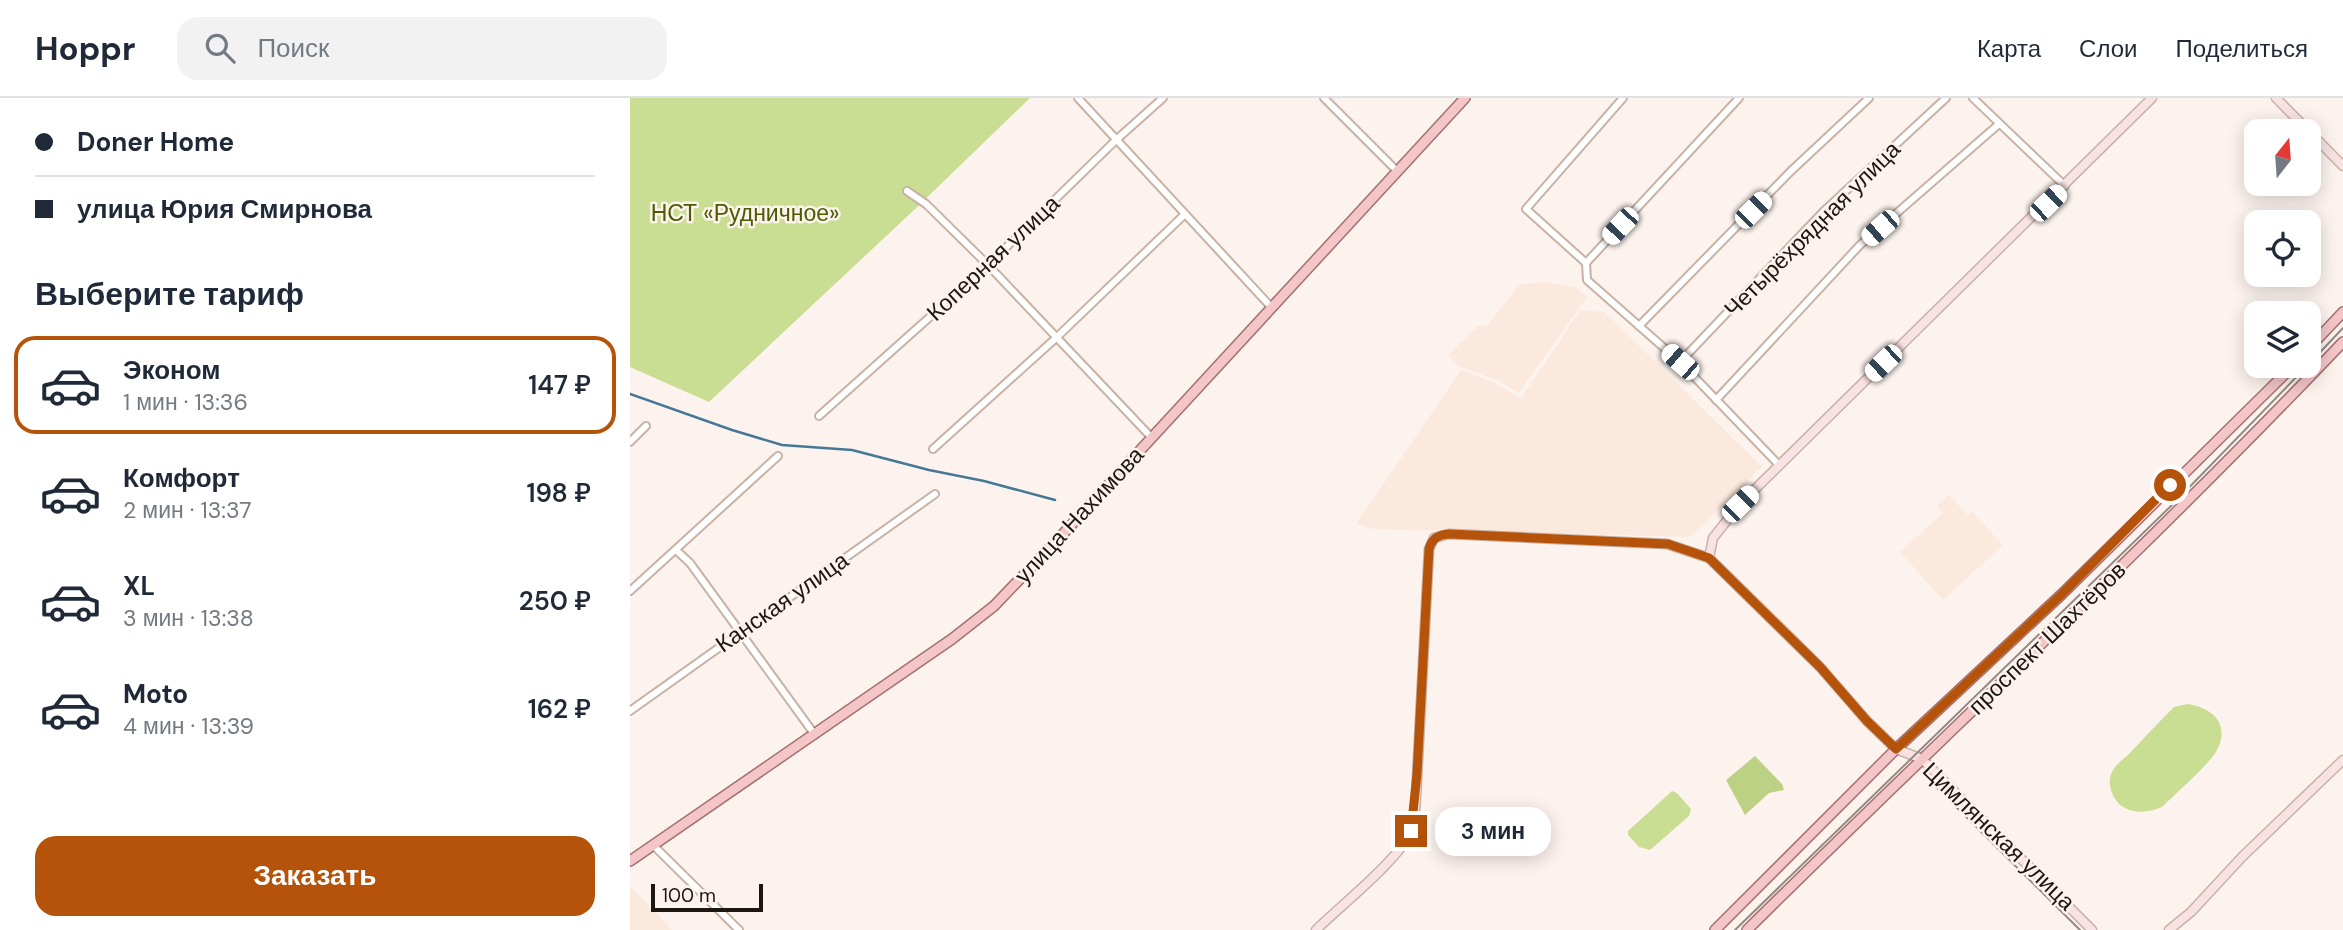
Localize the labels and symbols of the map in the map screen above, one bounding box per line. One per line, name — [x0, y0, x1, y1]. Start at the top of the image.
north arrow — [2244, 119, 2320, 196]
street label: Четырёхрядная улица — [1718, 134, 1907, 323]
car — [2026, 181, 2071, 225]
street label: Коперная улица — [920, 188, 1066, 327]
car — [1731, 188, 1776, 232]
park label: НСТ «Рудничное» — [651, 198, 839, 228]
car — [1598, 203, 1643, 249]
car — [1858, 206, 1903, 250]
car — [1658, 340, 1703, 384]
car — [1861, 341, 1906, 385]
street label: улица Нахимова — [1008, 440, 1150, 590]
route start — [2154, 469, 2186, 501]
car — [1718, 482, 1763, 526]
street label: Канская улица — [710, 545, 854, 659]
street label: проспект Шахтёров — [1962, 555, 2132, 721]
street label: Цимлянская улица — [1916, 755, 2082, 917]
callout: 3 мин — [1436, 806, 1551, 856]
route end — [1395, 815, 1427, 847]
scale bar — [651, 881, 763, 913]

